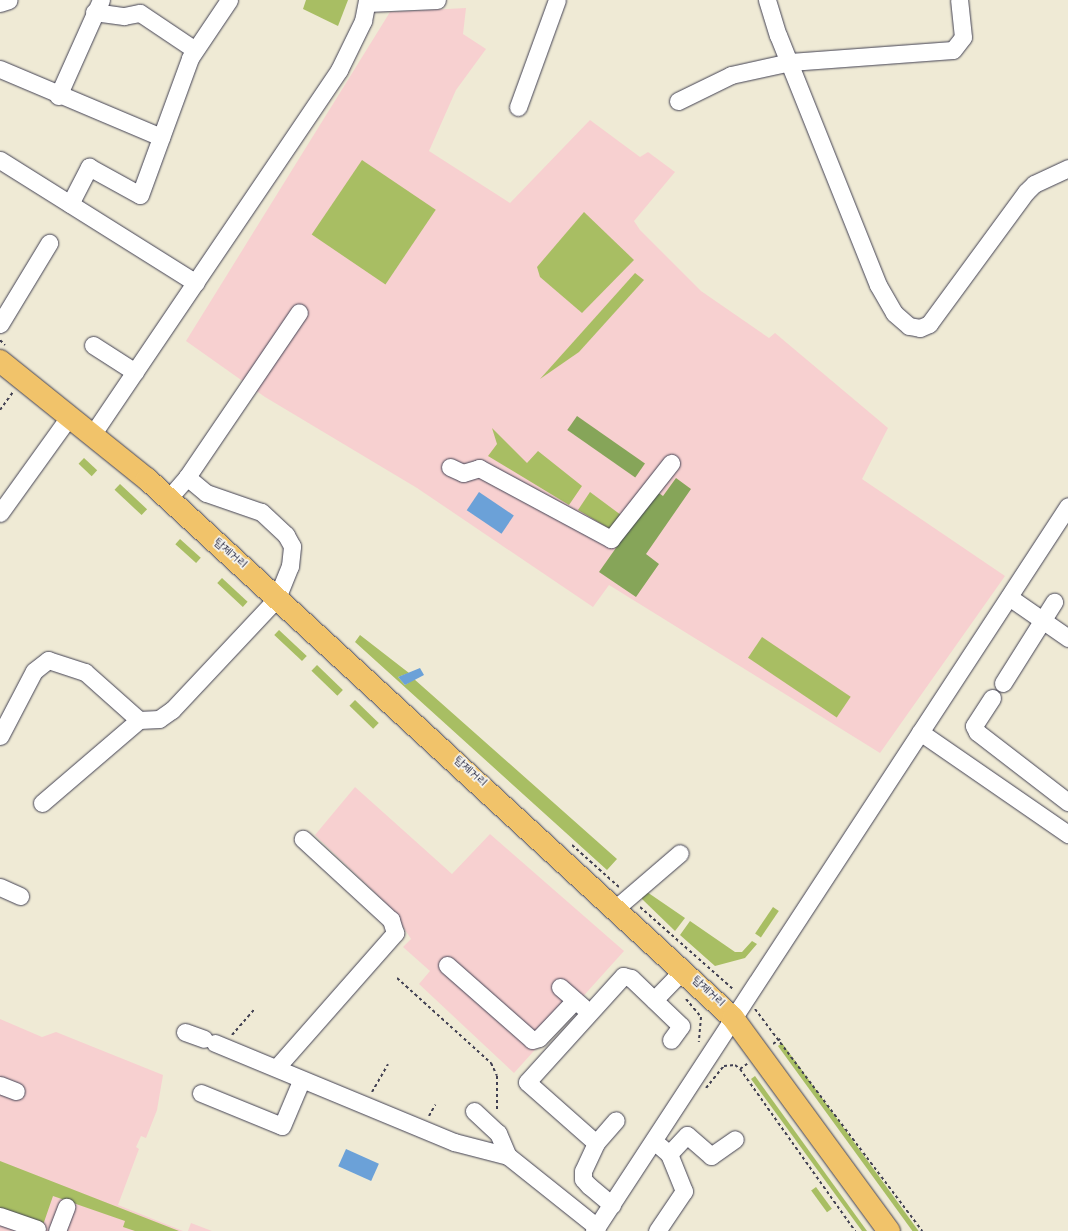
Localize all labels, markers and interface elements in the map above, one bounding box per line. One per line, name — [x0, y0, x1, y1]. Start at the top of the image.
street label: 탑제거리 — [210, 537, 248, 573]
street label: 탑제거리 — [450, 755, 488, 791]
street label: 탑제거리 — [688, 974, 726, 1012]

